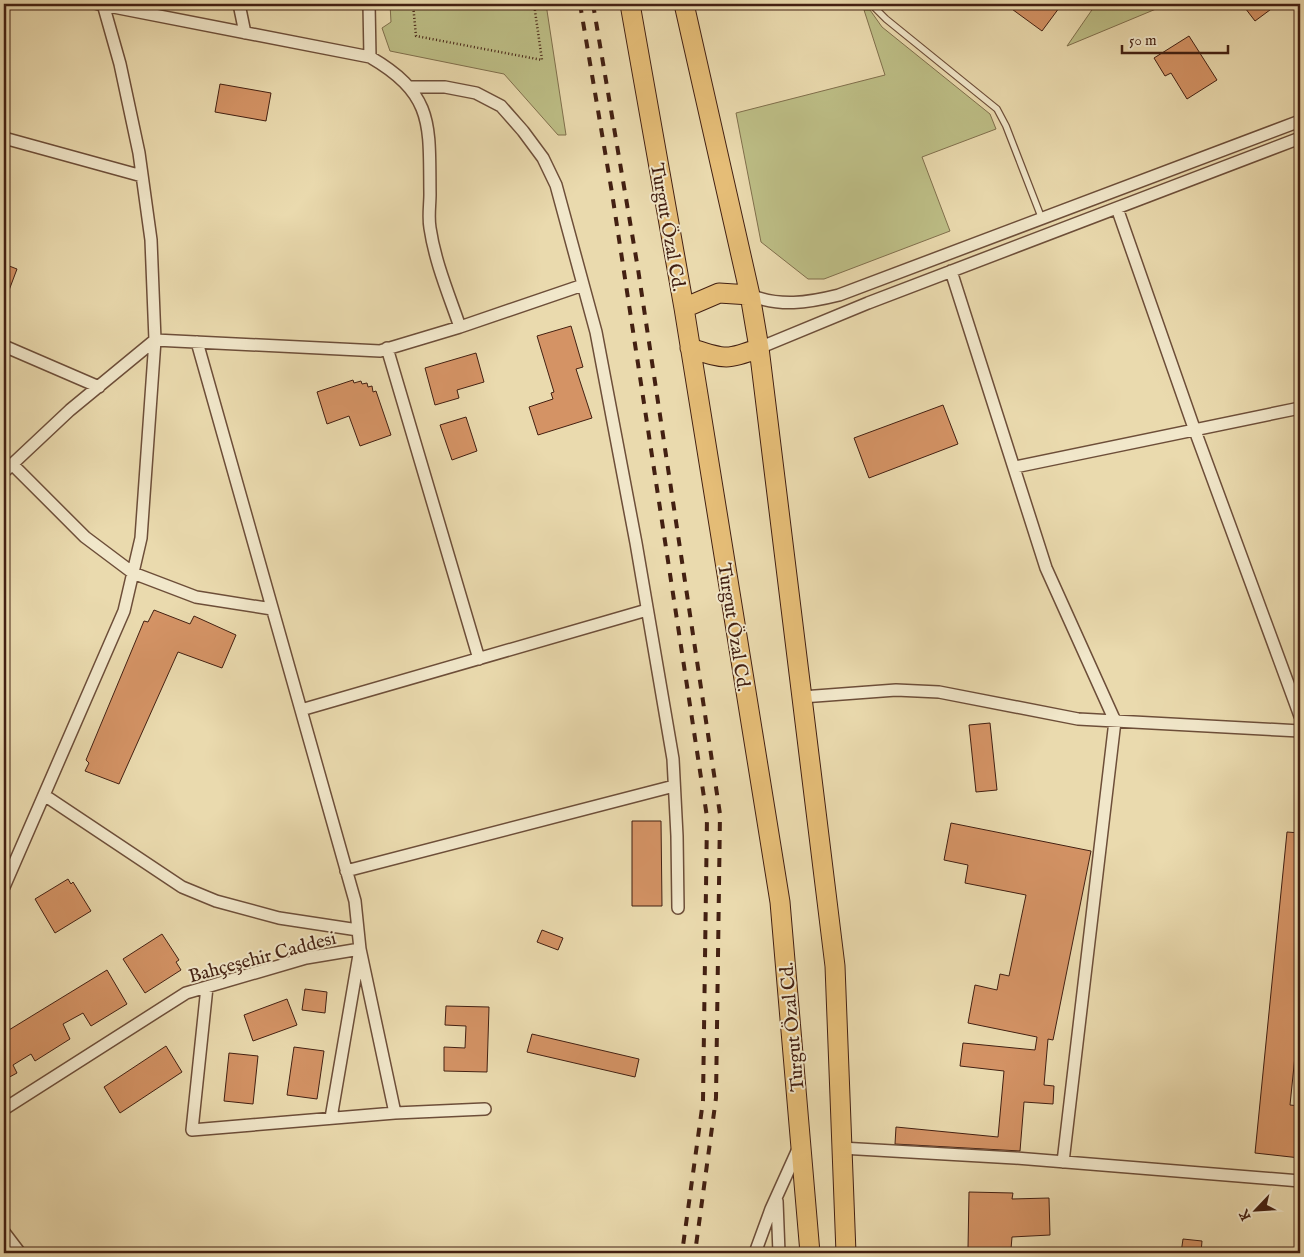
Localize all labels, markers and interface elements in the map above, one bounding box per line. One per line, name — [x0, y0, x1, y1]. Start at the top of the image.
scale bar — [1122, 22, 1228, 54]
text: 50 m — [1129, 31, 1157, 50]
street label: Turgut Özal Cd. — [644, 161, 690, 293]
street label: Turgut Özal Cd. — [711, 561, 755, 693]
street label: Bahçeşehir Caddesi — [186, 927, 339, 989]
street label: Turgut Özal Cd. — [775, 961, 811, 1093]
north arrow — [1232, 1184, 1282, 1234]
text: K — [1234, 1206, 1255, 1223]

